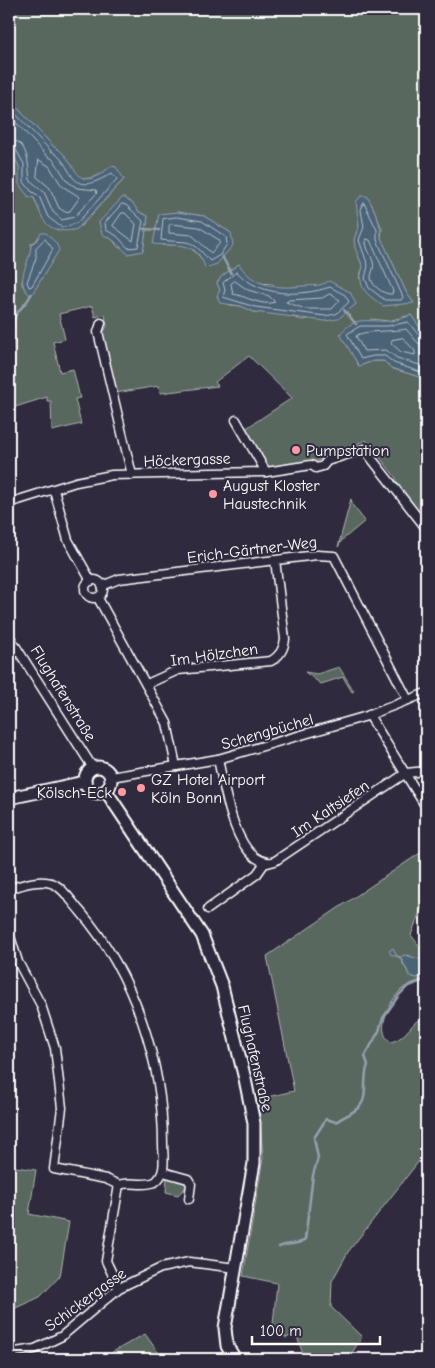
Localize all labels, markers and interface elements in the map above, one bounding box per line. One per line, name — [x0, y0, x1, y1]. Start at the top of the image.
place label: Pumpstation — [306, 442, 389, 460]
marker: Pumpstation — [290, 444, 302, 456]
street label: Höckergasse — [143, 449, 231, 471]
place label: August Kloster Haustechnik — [223, 477, 320, 513]
marker: August Kloster Haustechnik — [207, 488, 219, 500]
street label: Erich-Gärtner-Weg — [186, 533, 318, 567]
street label: Im Hölzchen — [169, 640, 259, 670]
street label: Flughafenstraße — [27, 642, 100, 745]
street label: Schengbüchel — [219, 710, 315, 754]
place label: GZ Hotel Airport Köln Bonn — [151, 771, 266, 807]
street label: Im Kaltsiefen — [288, 776, 373, 841]
marker: GZ Hotel Airport Köln Bonn — [135, 782, 147, 794]
place label: Kölsch-Eck — [37, 784, 112, 802]
marker: Kölsch-Eck — [116, 786, 128, 798]
street label: Flughafenstraße — [234, 1003, 276, 1113]
street label: Schickergasse — [42, 1264, 130, 1335]
scale bar — [252, 1313, 380, 1345]
text: 100 m — [260, 1322, 302, 1340]

